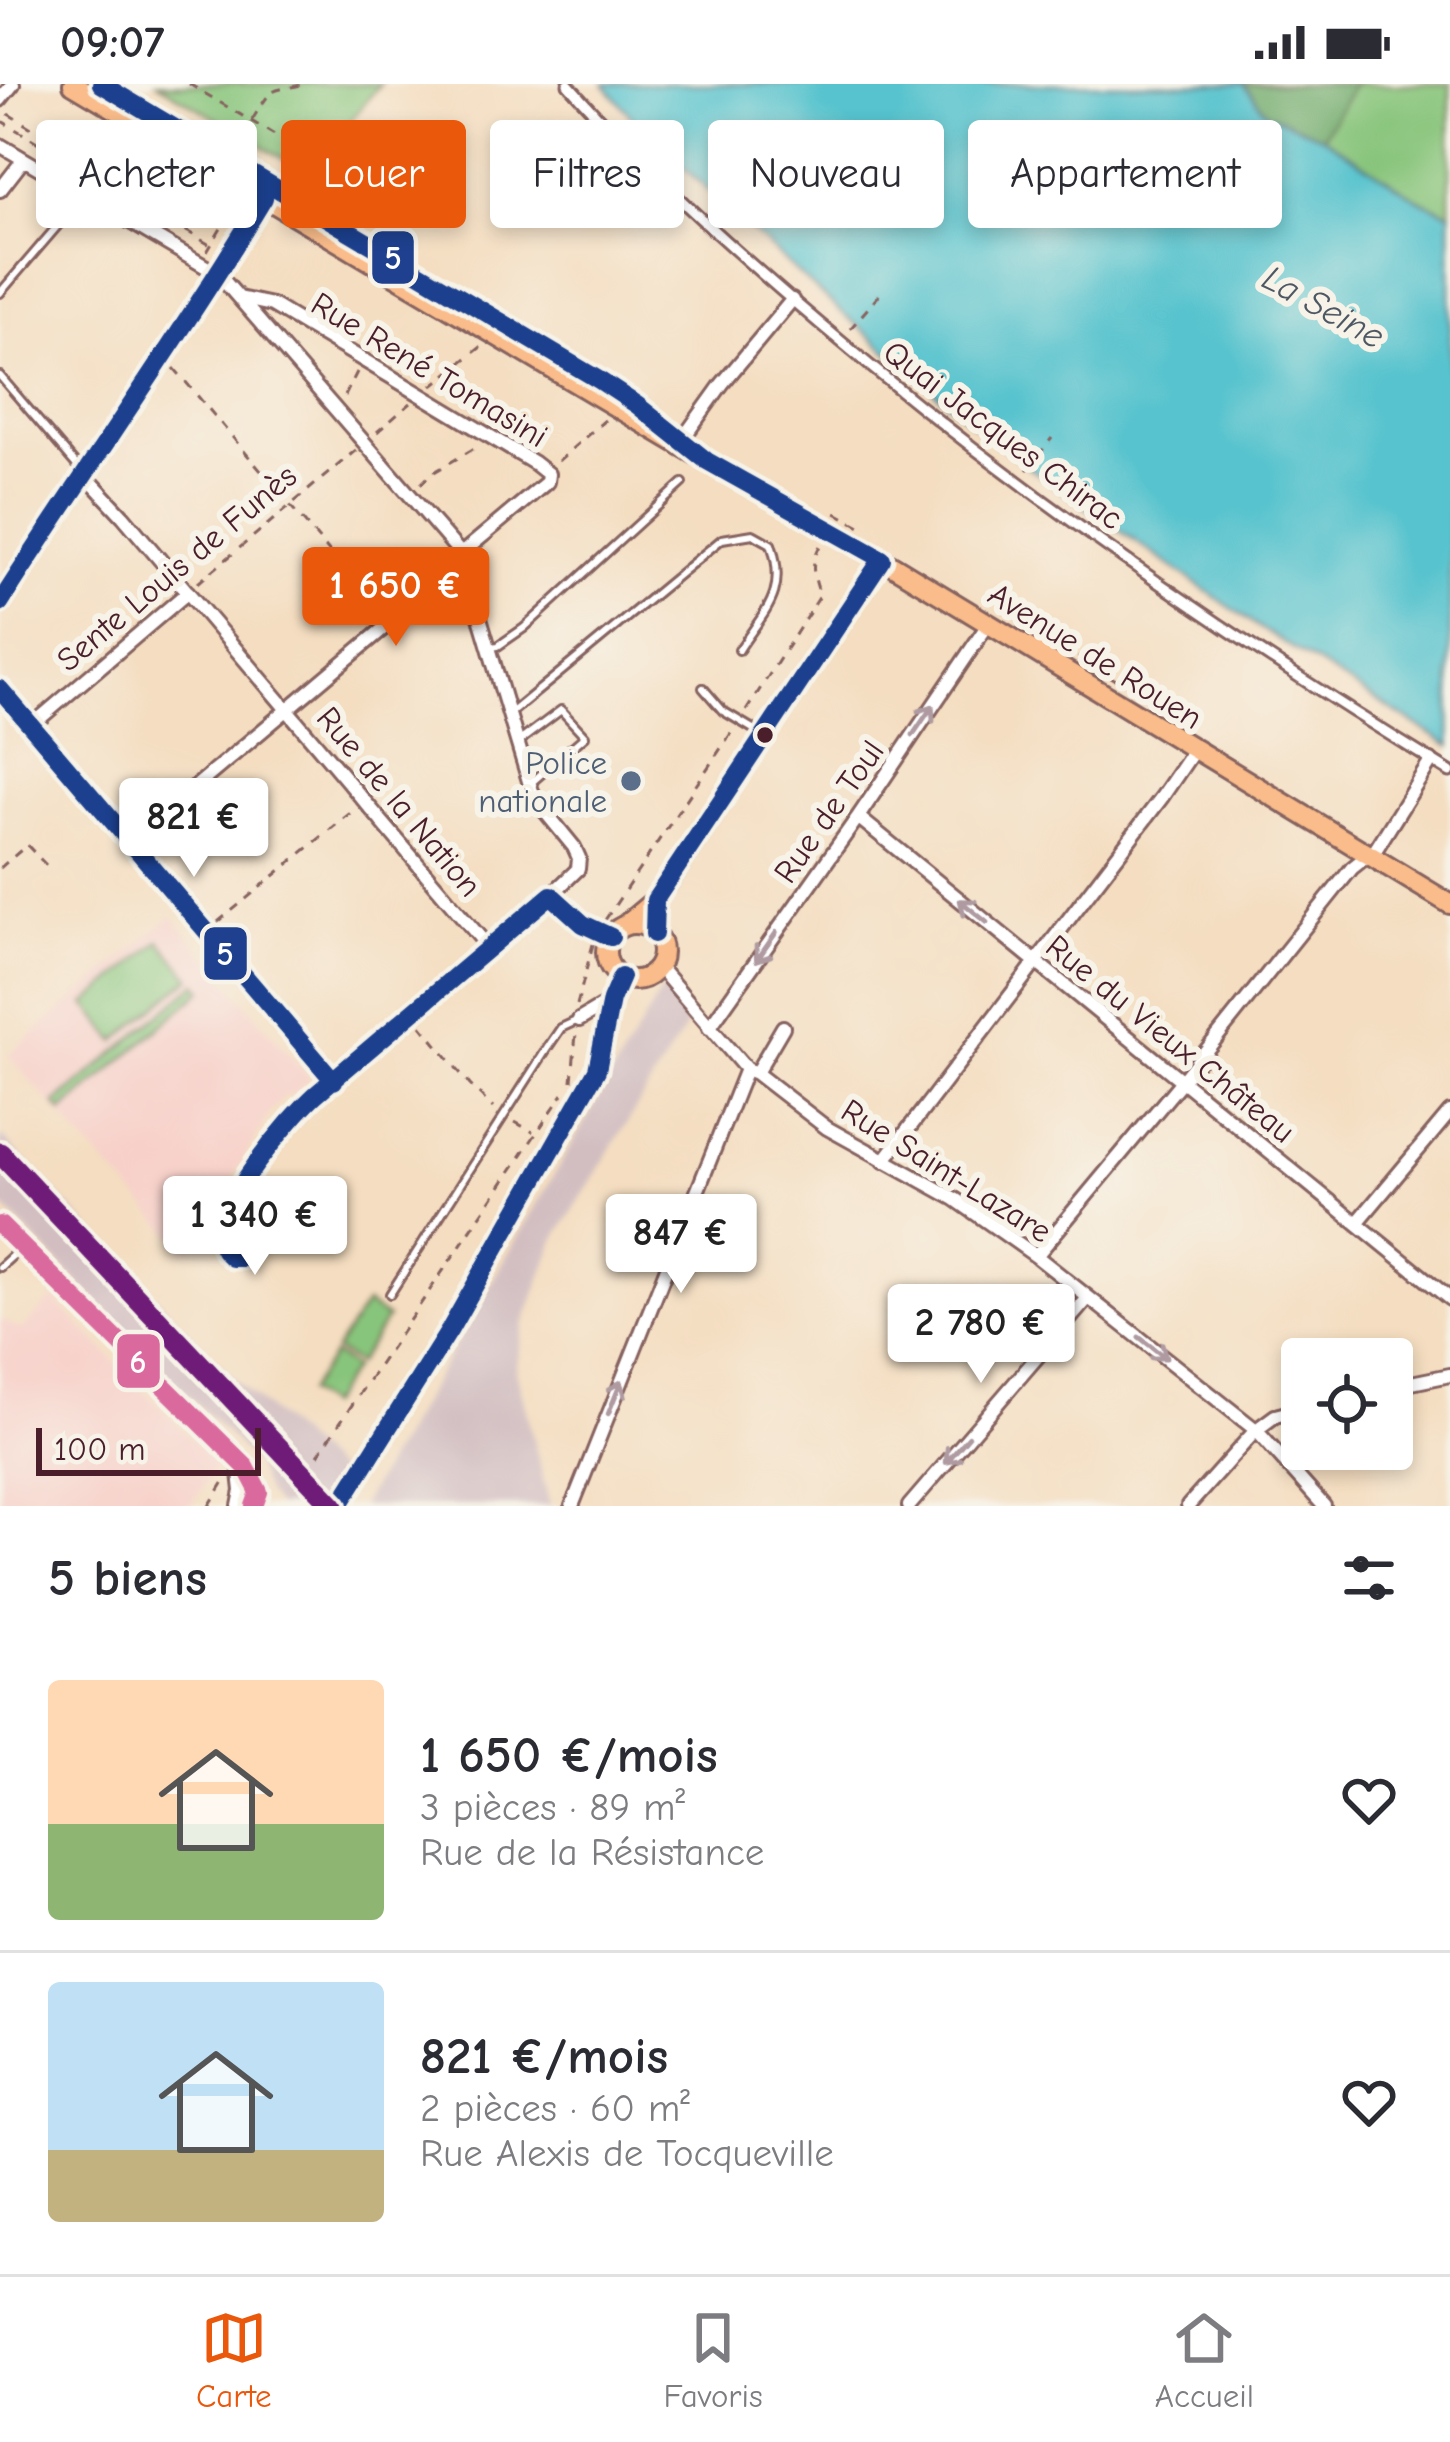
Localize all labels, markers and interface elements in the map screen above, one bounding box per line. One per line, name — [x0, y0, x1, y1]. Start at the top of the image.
text: 09:07 — [60, 16, 165, 68]
chip: Acheter — [36, 120, 257, 228]
chip: Louer — [281, 120, 466, 228]
chip: Filtres — [490, 120, 684, 228]
chip: Nouveau — [708, 120, 944, 228]
chip: Appartement — [968, 120, 1282, 228]
line badge: 5 — [370, 229, 416, 286]
text: 5 — [384, 239, 402, 277]
water label: La Seine — [1255, 257, 1391, 357]
street label: Rue René Tomasini — [305, 284, 554, 455]
street label: Quai Jacques Chirac — [876, 332, 1131, 537]
street label: Sente Louis de Funès — [49, 456, 304, 679]
pin: 1 650 € — [285, 547, 507, 649]
text: 1 650 € — [329, 563, 463, 608]
street label: Avenue de Rouen — [982, 575, 1209, 737]
street label: Rue de la Nation — [309, 699, 490, 904]
one-way arrow — [911, 704, 936, 738]
unlabelled marker — [754, 724, 776, 746]
street label: Rue de Toul — [766, 733, 892, 890]
place label: Police nationale — [478, 744, 607, 820]
marker: Police nationale — [618, 768, 644, 794]
pin: 821 € — [110, 778, 278, 880]
text: 821 € — [146, 794, 242, 839]
one-way arrow — [958, 898, 989, 926]
line badge: 5 — [202, 925, 249, 982]
street label: Rue du Vieux Château — [1039, 927, 1302, 1151]
one-way arrow — [754, 930, 780, 963]
text: 5 — [216, 935, 234, 973]
street label: Rue Saint-Lazare — [834, 1091, 1058, 1251]
pin: 1 340 € — [144, 1176, 366, 1278]
text: 1 340 € — [190, 1192, 320, 1237]
pin: 847 € — [597, 1194, 765, 1296]
text: 847 € — [633, 1210, 729, 1255]
pin: 2 780 € — [870, 1284, 1092, 1386]
text: 2 780 € — [915, 1300, 1047, 1345]
line badge: 6 — [115, 1332, 162, 1390]
one-way arrow — [1136, 1334, 1168, 1361]
map controls — [1281, 1338, 1413, 1470]
button: locate — [1281, 1338, 1413, 1470]
text: 6 — [129, 1343, 147, 1381]
one-way arrow — [606, 1380, 628, 1417]
scale bar — [36, 1422, 261, 1475]
text: 100 m — [54, 1430, 146, 1468]
one-way arrow — [944, 1435, 972, 1465]
icon: filters — [1336, 1545, 1402, 1611]
text: 5 biens — [48, 1549, 207, 1608]
text: 1 650 €/mois — [420, 1726, 718, 1785]
icon: home — [144, 1728, 288, 1872]
icon: heart — [1336, 1767, 1402, 1833]
text: 3 pièces · 89 m² — [420, 1785, 685, 1830]
text: Rue de la Résistance — [420, 1830, 764, 1875]
text: 821 €/mois — [420, 2027, 668, 2086]
icon: home — [144, 2030, 288, 2174]
icon: heart — [1336, 2069, 1402, 2135]
text: 2 pièces · 60 m² — [420, 2086, 690, 2131]
text: Rue Alexis de Tocqueville — [420, 2131, 834, 2176]
tab: Carte — [196, 2305, 271, 2415]
tab: Favoris — [664, 2305, 763, 2415]
tab: Accueil — [1155, 2305, 1254, 2415]

